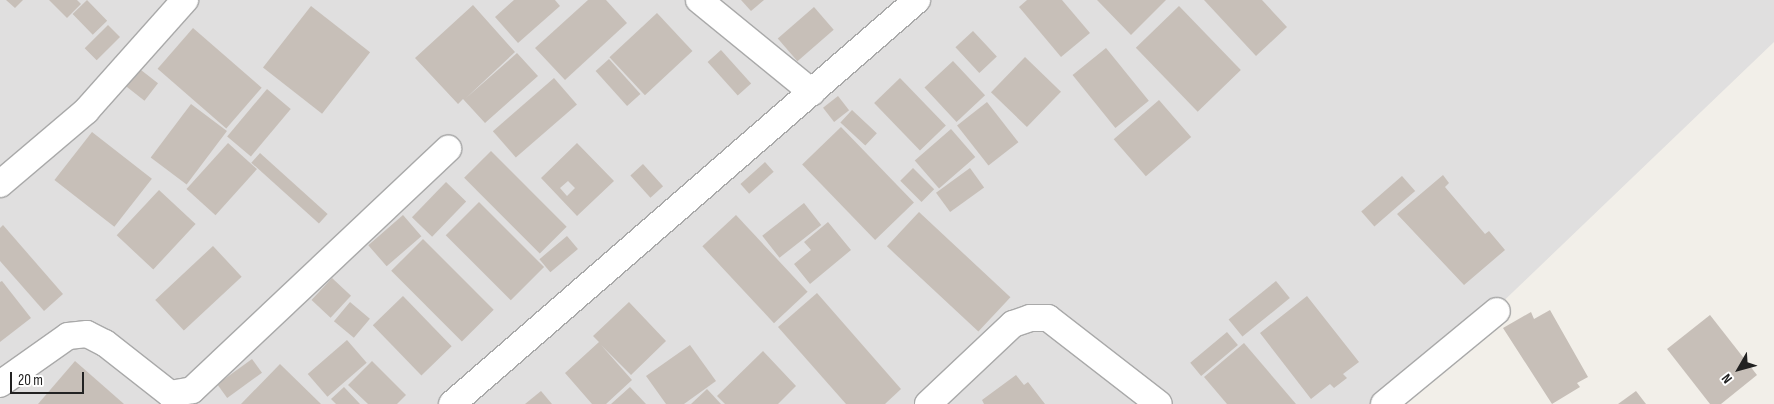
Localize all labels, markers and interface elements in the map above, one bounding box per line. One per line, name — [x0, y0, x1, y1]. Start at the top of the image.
north arrow — [1714, 344, 1764, 394]
scale bar — [12, 362, 86, 394]
text: N — [1718, 370, 1736, 387]
text: 20 m — [18, 371, 43, 390]

